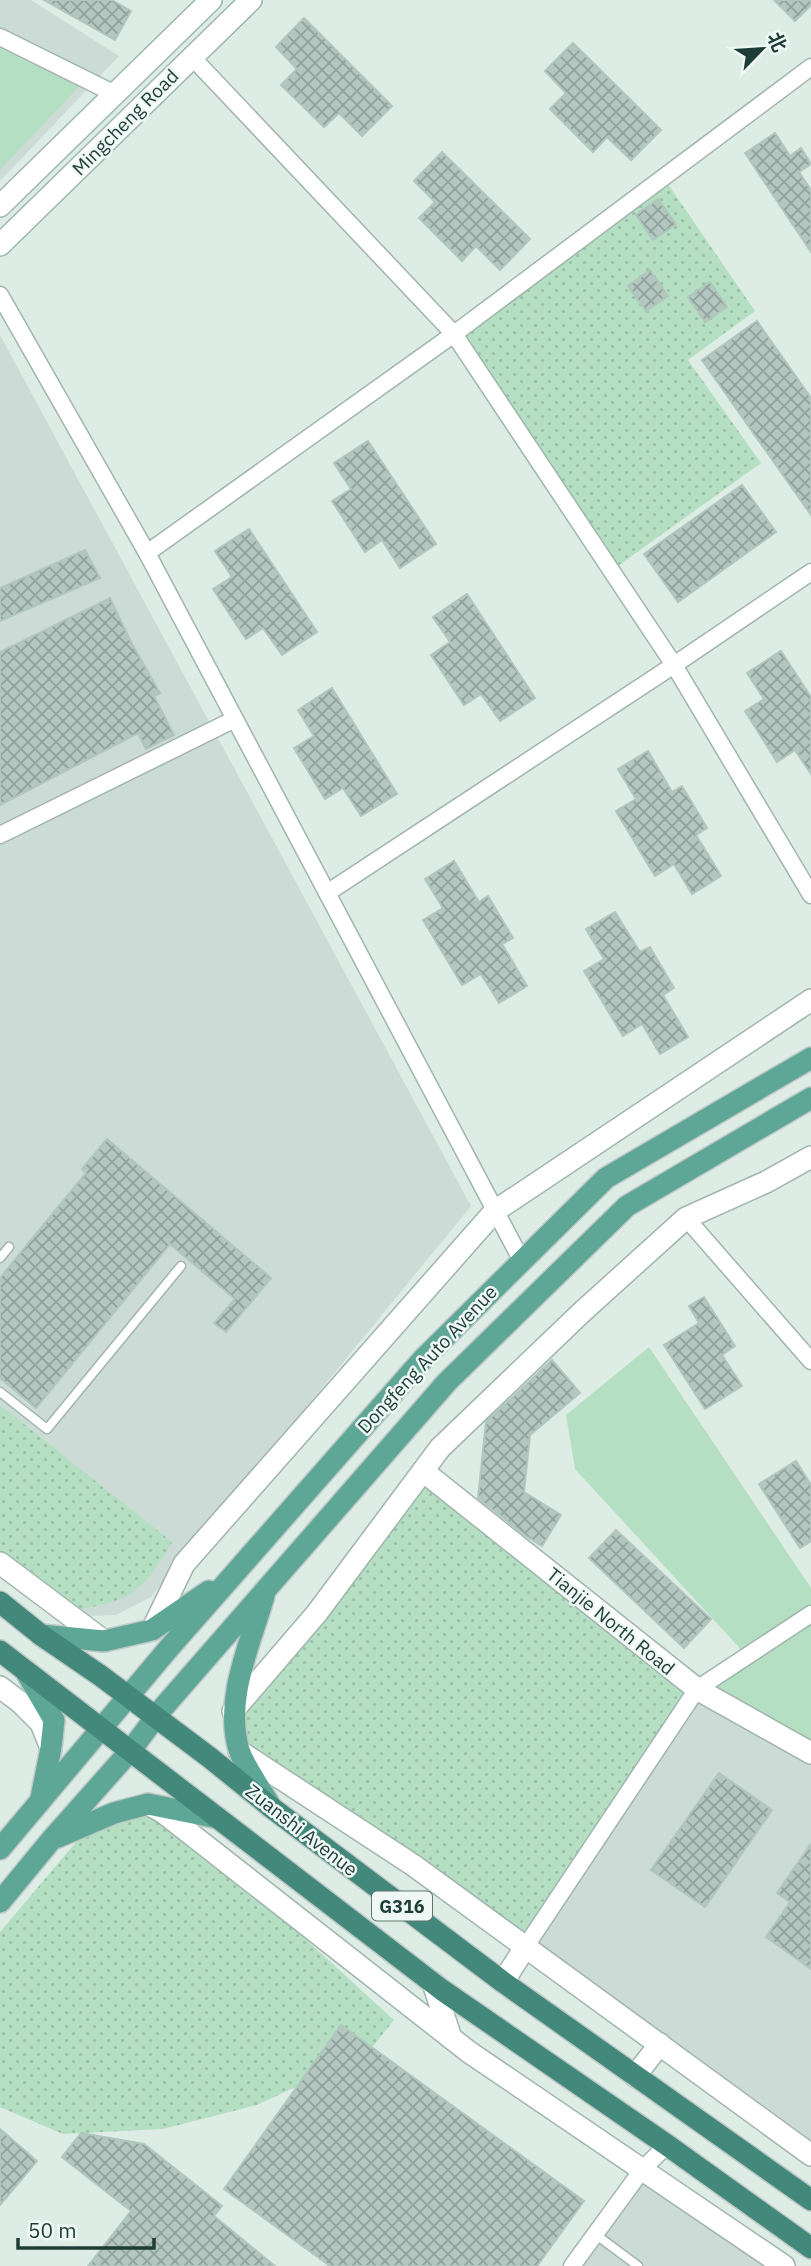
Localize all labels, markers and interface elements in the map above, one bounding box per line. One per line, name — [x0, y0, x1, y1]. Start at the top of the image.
north arrow — [727, 14, 797, 84]
text: 北 — [763, 28, 792, 56]
street label: Mingcheng Road — [67, 64, 183, 180]
street label: Dongfeng Auto Avenue — [352, 1280, 502, 1438]
street label: Tianjie North Road — [542, 1562, 680, 1680]
street label: Zuanshi Avenue — [241, 1779, 363, 1881]
road number: G316 — [372, 1892, 432, 1920]
scale bar — [18, 2206, 154, 2250]
text: 50 m — [28, 2216, 77, 2244]

